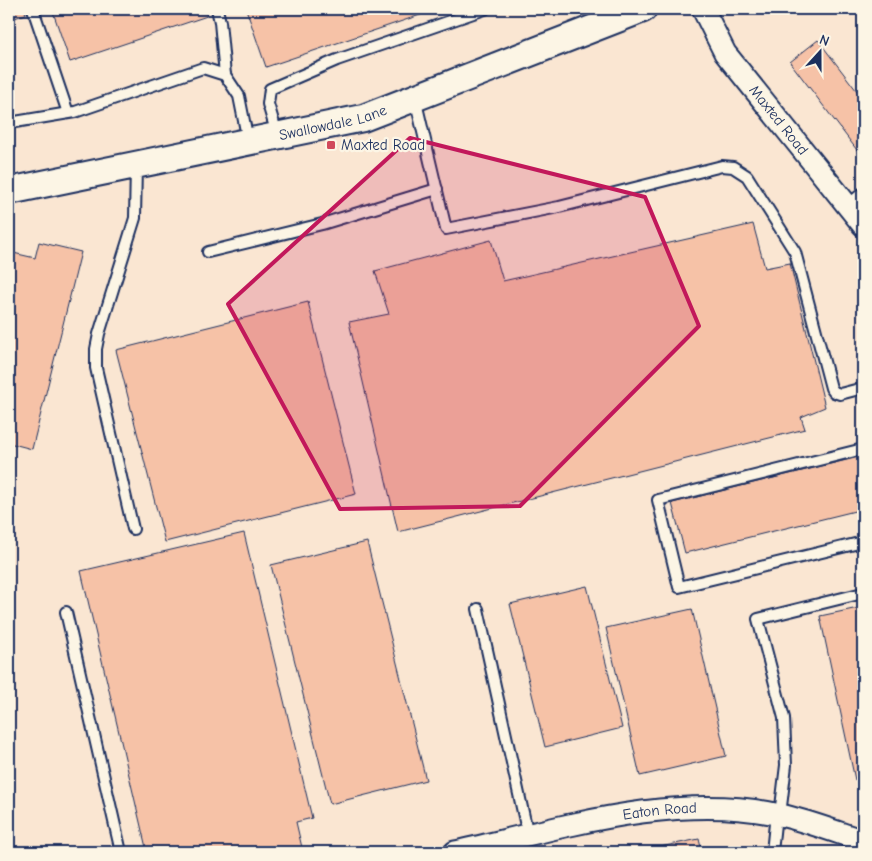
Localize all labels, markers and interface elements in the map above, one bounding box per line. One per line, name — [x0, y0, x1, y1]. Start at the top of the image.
north arrow — [794, 28, 844, 78]
text: N — [817, 31, 832, 50]
street label: Maxted Road — [745, 81, 812, 158]
street label: Swallowdale Lane — [277, 100, 390, 144]
place label: Maxted Road — [341, 136, 425, 154]
marker: Maxted Road — [325, 139, 337, 151]
street label: Eaton Road — [621, 798, 697, 824]

